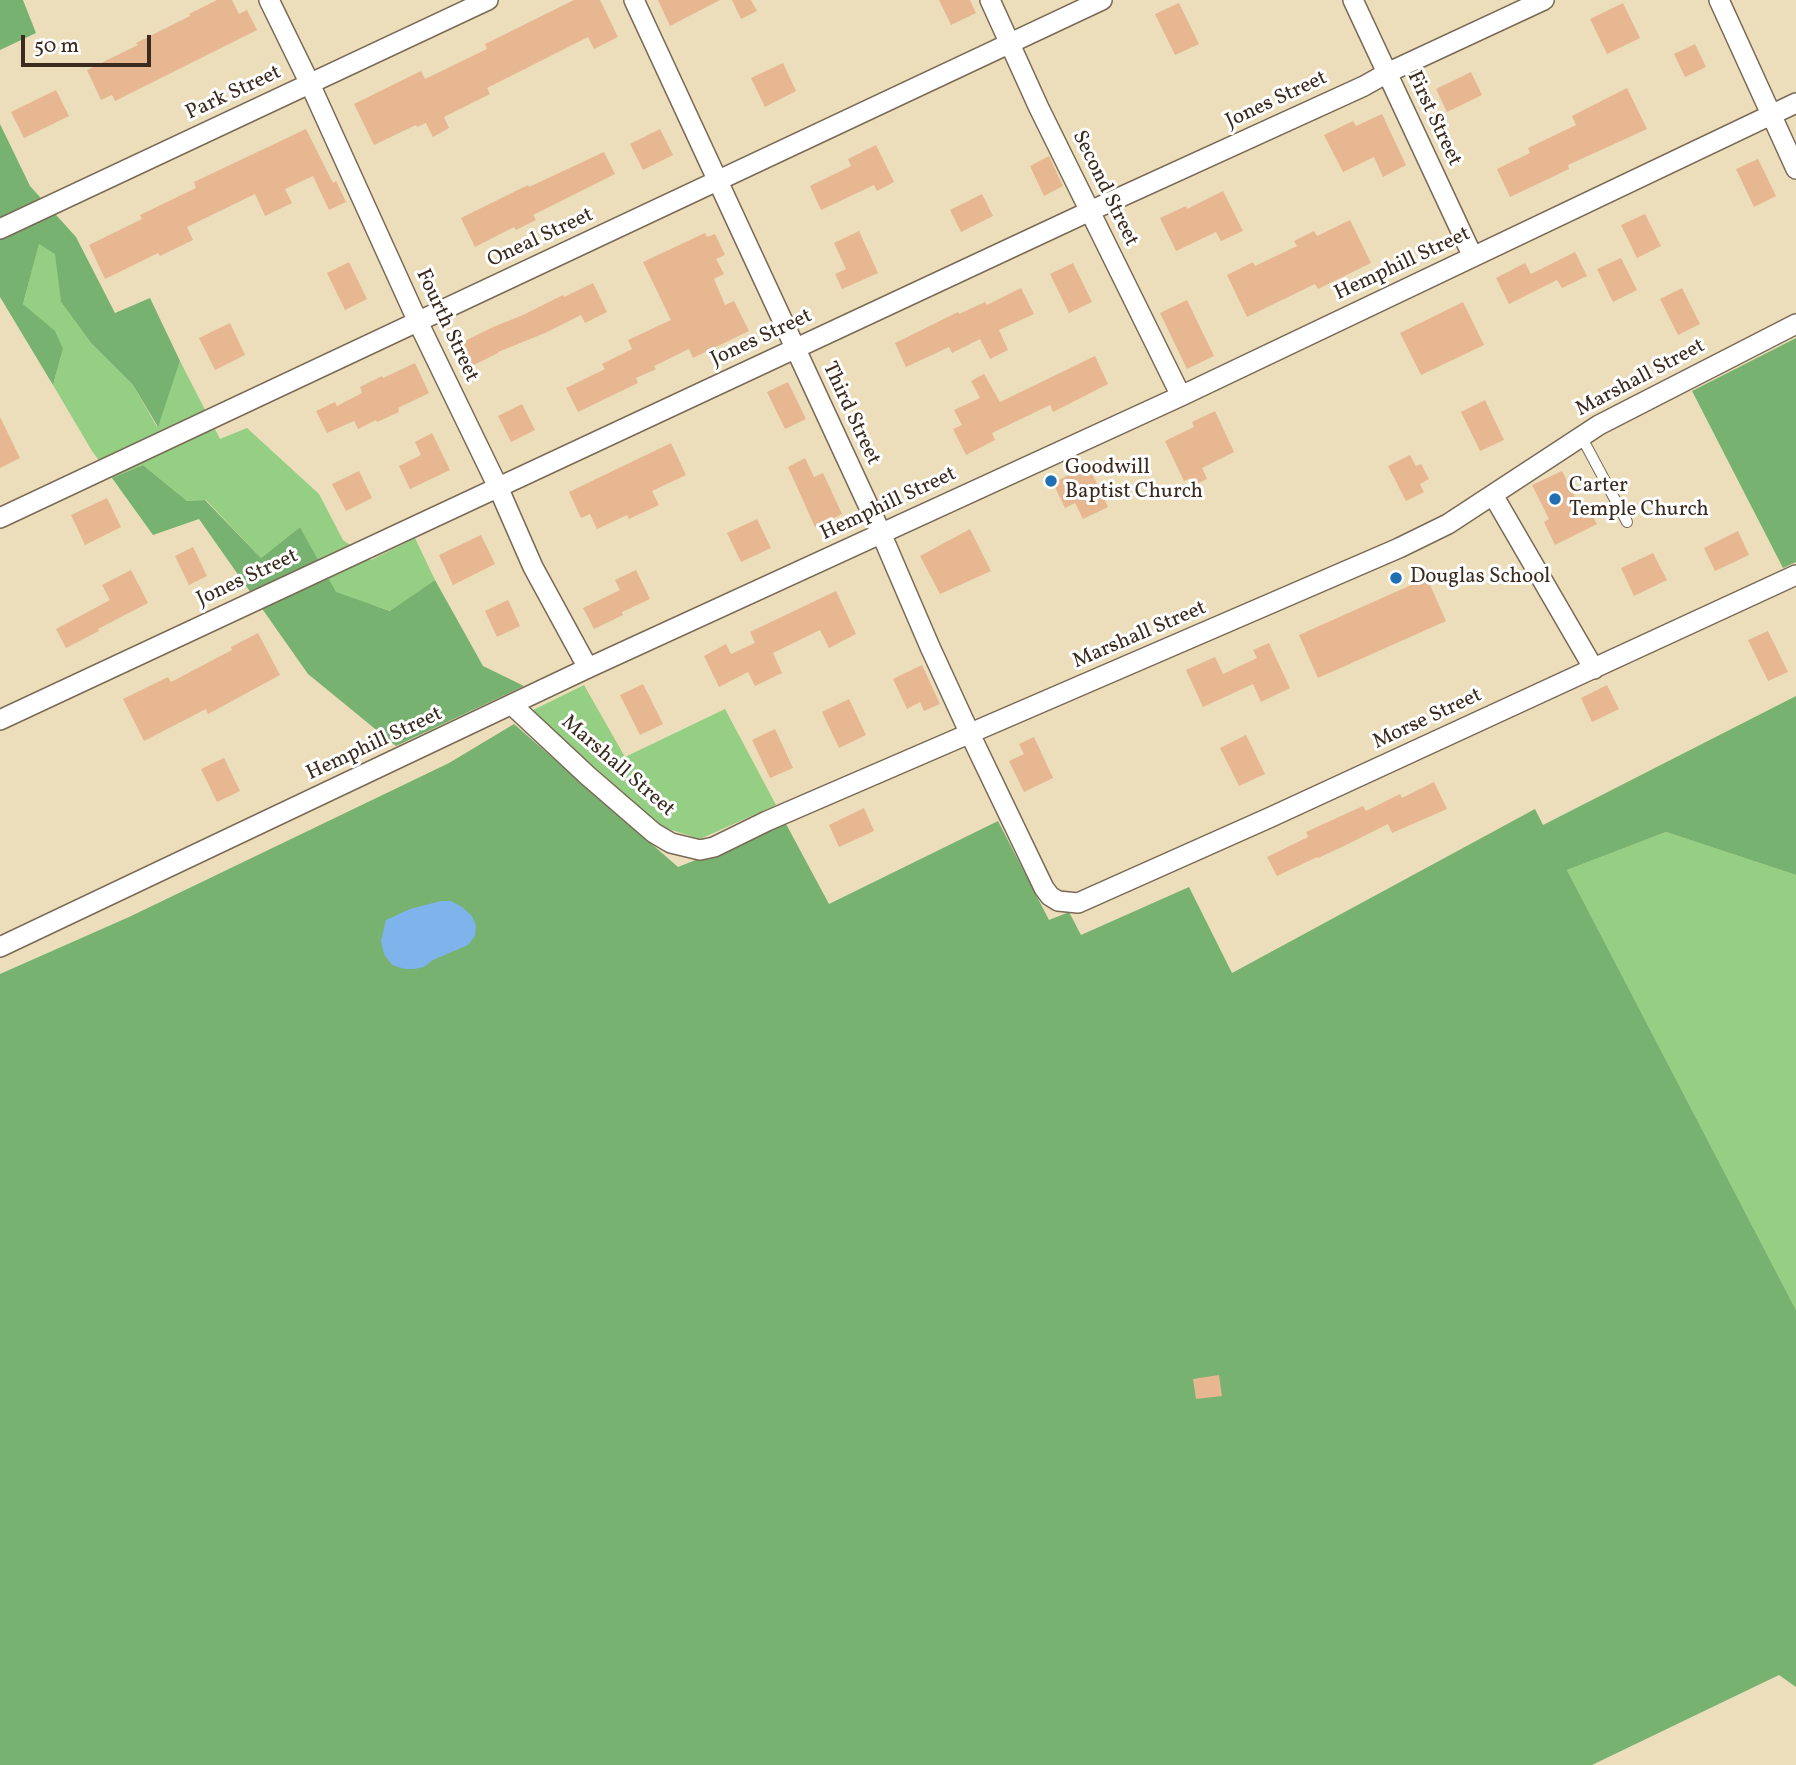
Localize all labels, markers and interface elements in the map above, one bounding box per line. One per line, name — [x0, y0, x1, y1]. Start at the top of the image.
scale bar — [24, 21, 154, 65]
text: 50 m — [34, 32, 79, 61]
street label: Park Street — [182, 61, 286, 127]
street label: Jones Street — [1222, 67, 1332, 135]
street label: First Street — [1400, 68, 1466, 170]
street label: Second Street — [1065, 127, 1143, 251]
street label: Oneal Street — [484, 204, 598, 274]
street label: Hemphill Street — [1331, 223, 1475, 307]
street label: Fourth Street — [409, 266, 483, 386]
street label: Jones Street — [707, 305, 817, 373]
street label: Marshall Street — [1572, 334, 1710, 424]
street label: Third Street — [815, 359, 885, 469]
place label: Goodwill Baptist Church — [1065, 456, 1203, 506]
street label: Hemphill Street — [817, 463, 961, 547]
marker: Goodwill Baptist Church — [1043, 473, 1059, 489]
place label: Carter Temple Church — [1569, 474, 1709, 524]
marker: Carter Temple Church — [1547, 491, 1563, 507]
street label: Jones Street — [193, 545, 303, 613]
place label: Douglas School — [1410, 565, 1550, 591]
marker: Douglas School — [1388, 570, 1404, 586]
street label: Marshall Street — [1069, 597, 1211, 675]
street label: Morse Street — [1370, 684, 1486, 756]
street label: Hemphill Street — [303, 703, 447, 787]
street label: Marshall Street — [555, 711, 679, 823]

